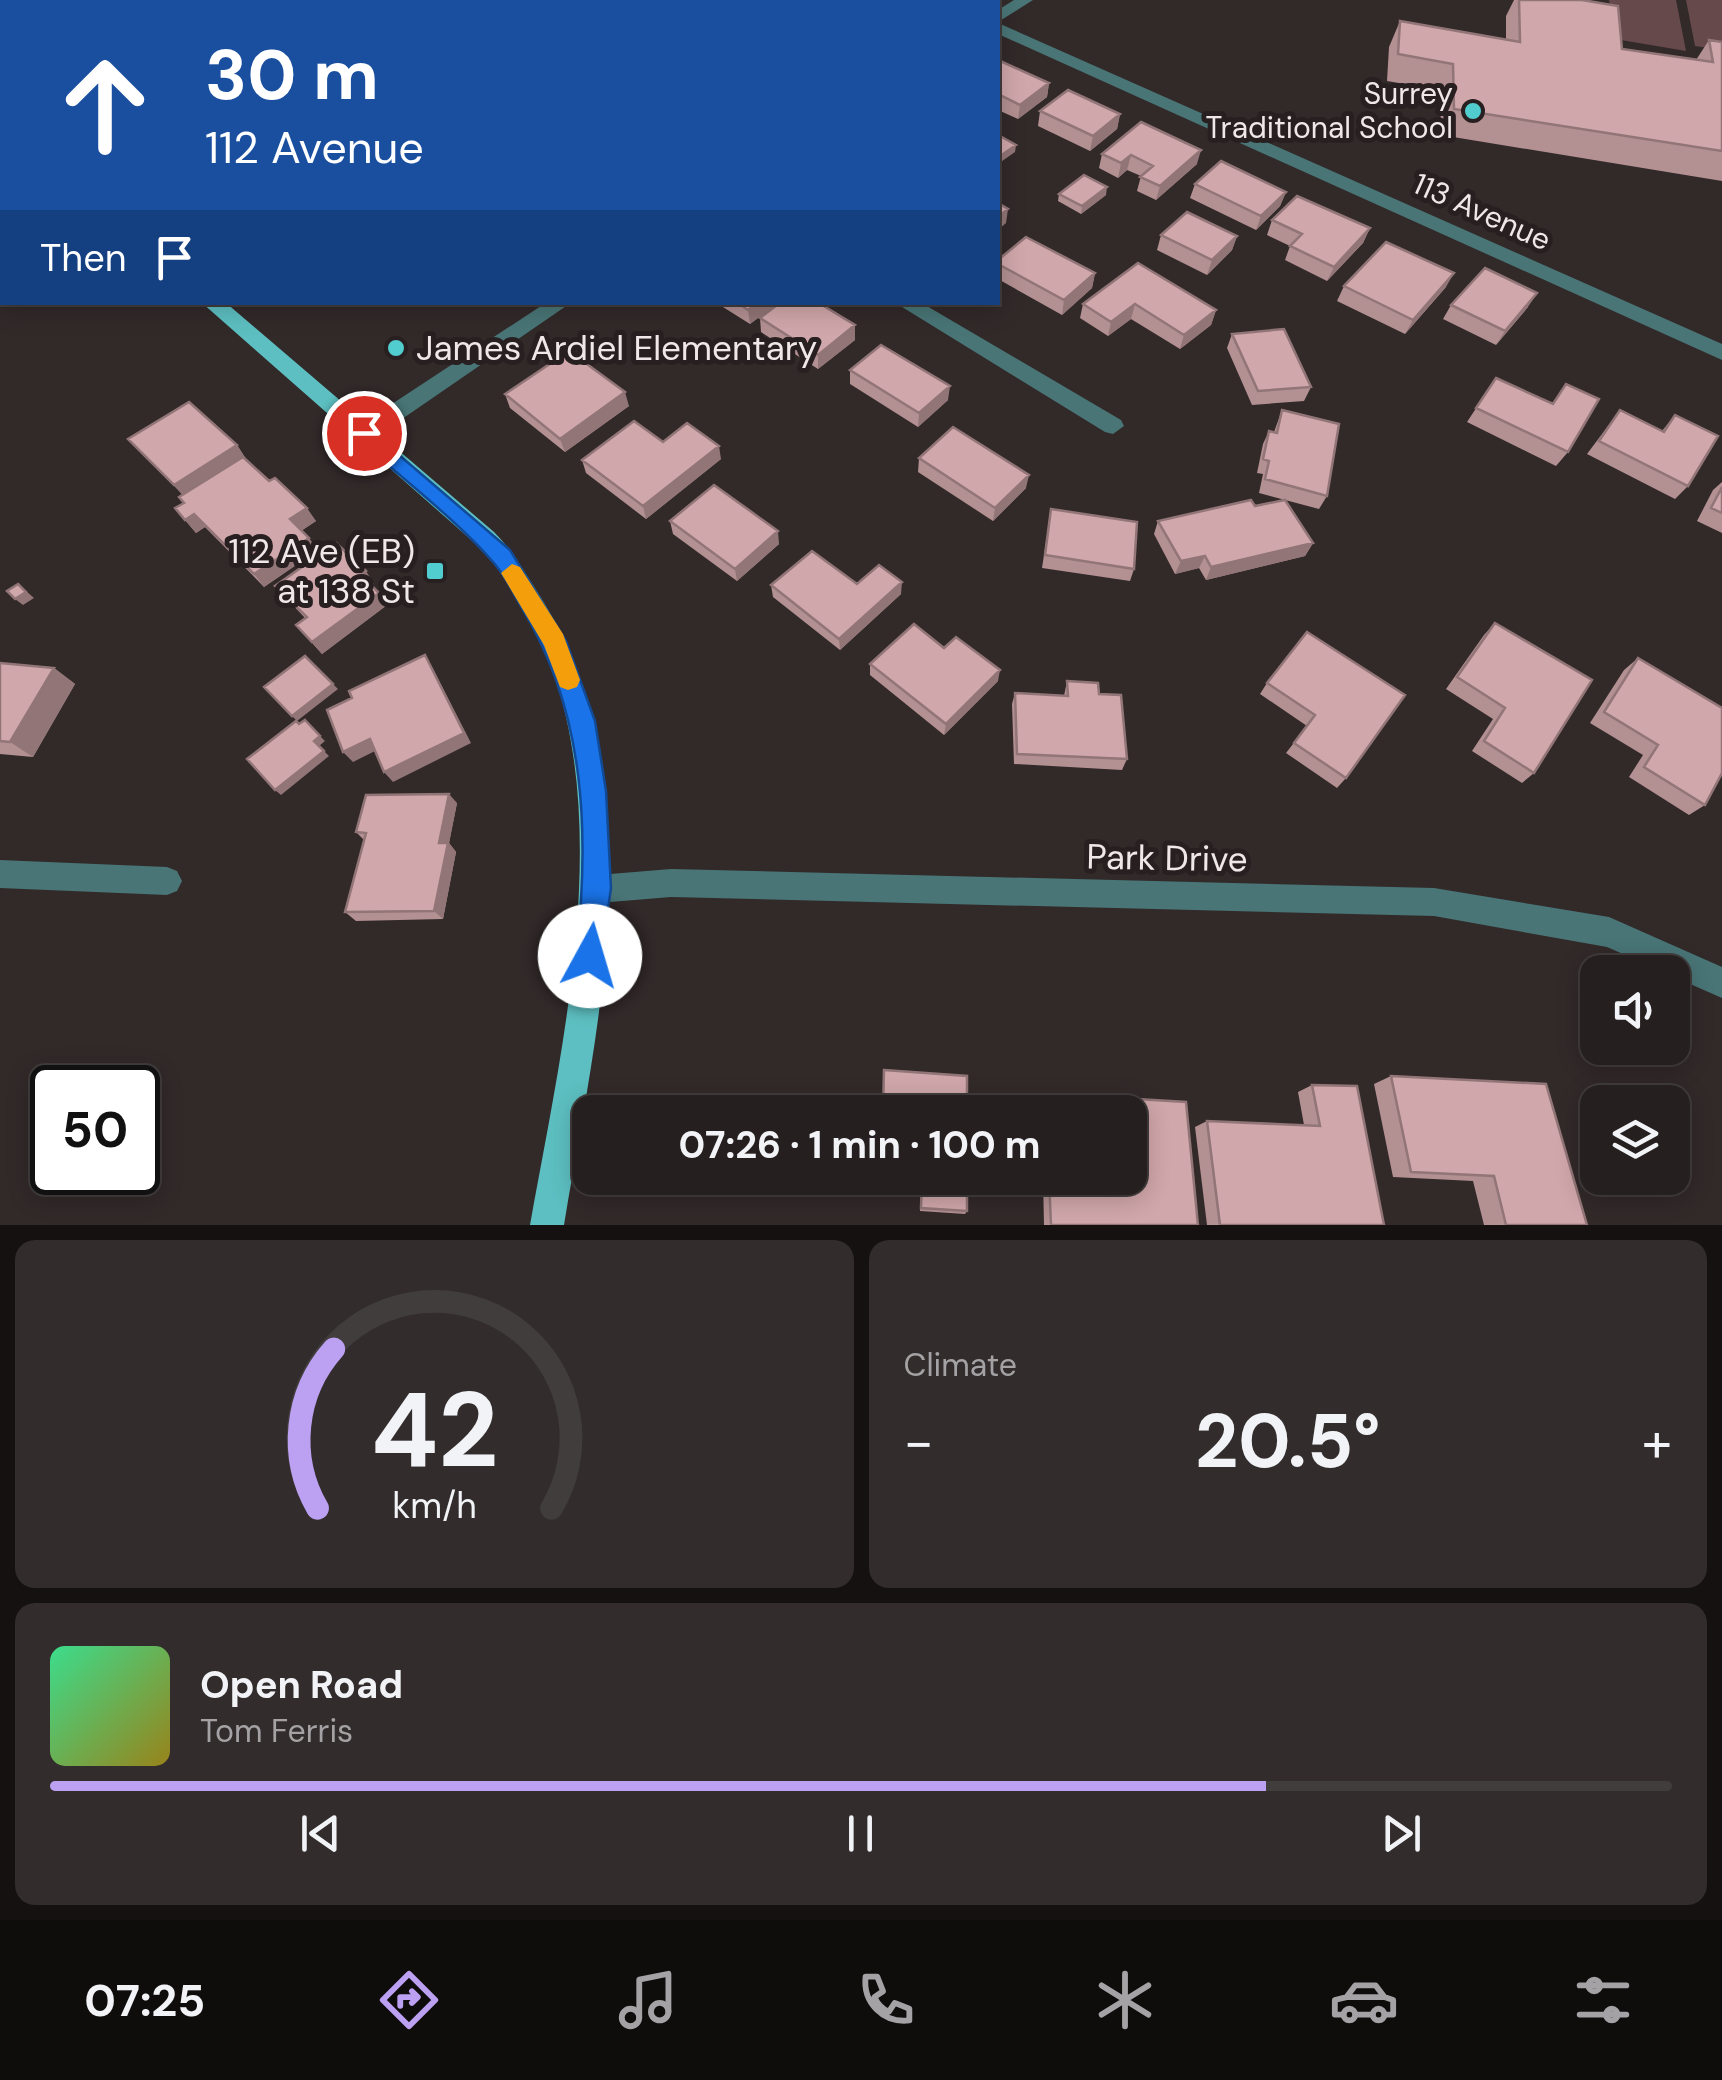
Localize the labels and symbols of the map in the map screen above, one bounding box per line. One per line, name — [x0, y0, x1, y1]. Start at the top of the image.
place label: Surrey Traditional School — [1205, 74, 1453, 147]
marker: Surrey Traditional School — [1462, 100, 1484, 122]
street label: 113 Avenue — [1407, 164, 1557, 259]
place label: James Ardiel Elementary — [416, 325, 817, 371]
marker: James Ardiel Elementary — [385, 337, 407, 359]
pin — [322, 391, 407, 476]
place label: 112 Ave (EB) at 138 St — [228, 528, 415, 614]
marker: 112 Ave (EB) at 138 St — [424, 560, 446, 582]
street label: Park Drive — [1086, 834, 1248, 882]
position arrow — [538, 904, 642, 1008]
speed limit sign: 50 — [30, 1065, 160, 1195]

